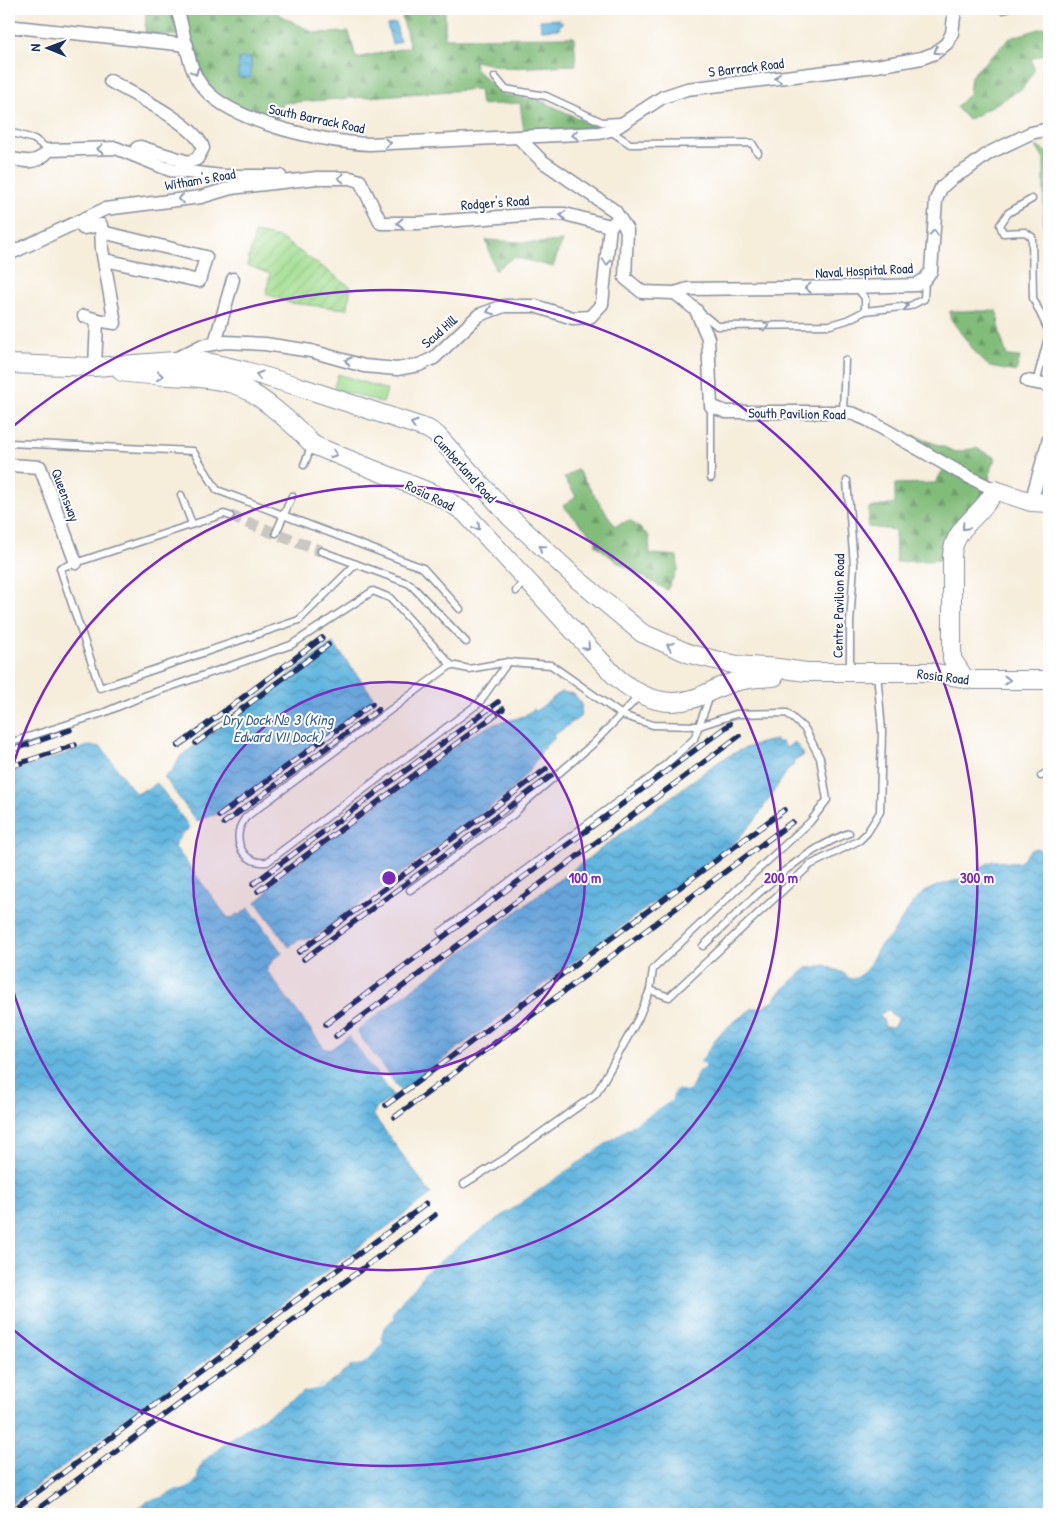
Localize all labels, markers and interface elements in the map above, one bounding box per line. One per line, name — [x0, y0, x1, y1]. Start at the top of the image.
north arrow — [22, 22, 72, 72]
text: N — [25, 43, 44, 52]
one-way arrow — [933, 44, 942, 54]
street label: S Barrack Road — [707, 53, 785, 81]
one-way arrow — [189, 67, 200, 76]
one-way arrow — [773, 72, 781, 83]
street label: South Barrack Road — [267, 99, 367, 138]
one-way arrow — [571, 129, 579, 140]
one-way arrow — [384, 138, 392, 148]
one-way arrow — [96, 143, 104, 154]
street label: Witham's Road — [163, 163, 237, 195]
one-way arrow — [337, 173, 344, 183]
street label: Rodger's Road — [460, 190, 530, 215]
one-way arrow — [177, 194, 185, 205]
one-way arrow — [559, 210, 567, 221]
one-way arrow — [396, 218, 404, 228]
one-way arrow — [928, 229, 939, 237]
one-way arrow — [602, 258, 613, 266]
street label: Naval Hospital Road — [815, 258, 914, 283]
one-way arrow — [804, 283, 812, 293]
one-way arrow — [900, 301, 909, 311]
one-way arrow — [486, 305, 495, 315]
street label: Scud Hill — [417, 309, 462, 352]
one-way arrow — [762, 321, 770, 331]
one-way arrow — [344, 357, 353, 367]
one-way arrow — [256, 370, 264, 380]
one-way arrow — [157, 371, 165, 382]
street label: South Pavilion Road — [748, 403, 846, 423]
one-way arrow — [410, 420, 419, 430]
street label: Cumberland Road — [429, 429, 501, 507]
one-way arrow — [329, 448, 338, 458]
street label: Queensway — [46, 466, 85, 525]
street label: Rosia Road — [402, 475, 458, 515]
one-way arrow — [471, 522, 480, 531]
one-way arrow — [961, 522, 970, 531]
one-way arrow — [539, 545, 548, 554]
street label: Centre Pavilion Road — [828, 553, 848, 658]
one-way arrow — [581, 641, 590, 650]
one-way arrow — [666, 642, 675, 652]
street label: Rosia Road — [916, 663, 971, 689]
one-way arrow — [1004, 675, 1011, 685]
water label: Dry Dock № 3 (King Edward VII Dock) — [223, 709, 335, 747]
text: 100 m — [569, 867, 601, 888]
text: 200 m — [764, 867, 798, 888]
text: 300 m — [960, 867, 994, 888]
centre of rings — [380, 869, 398, 887]

